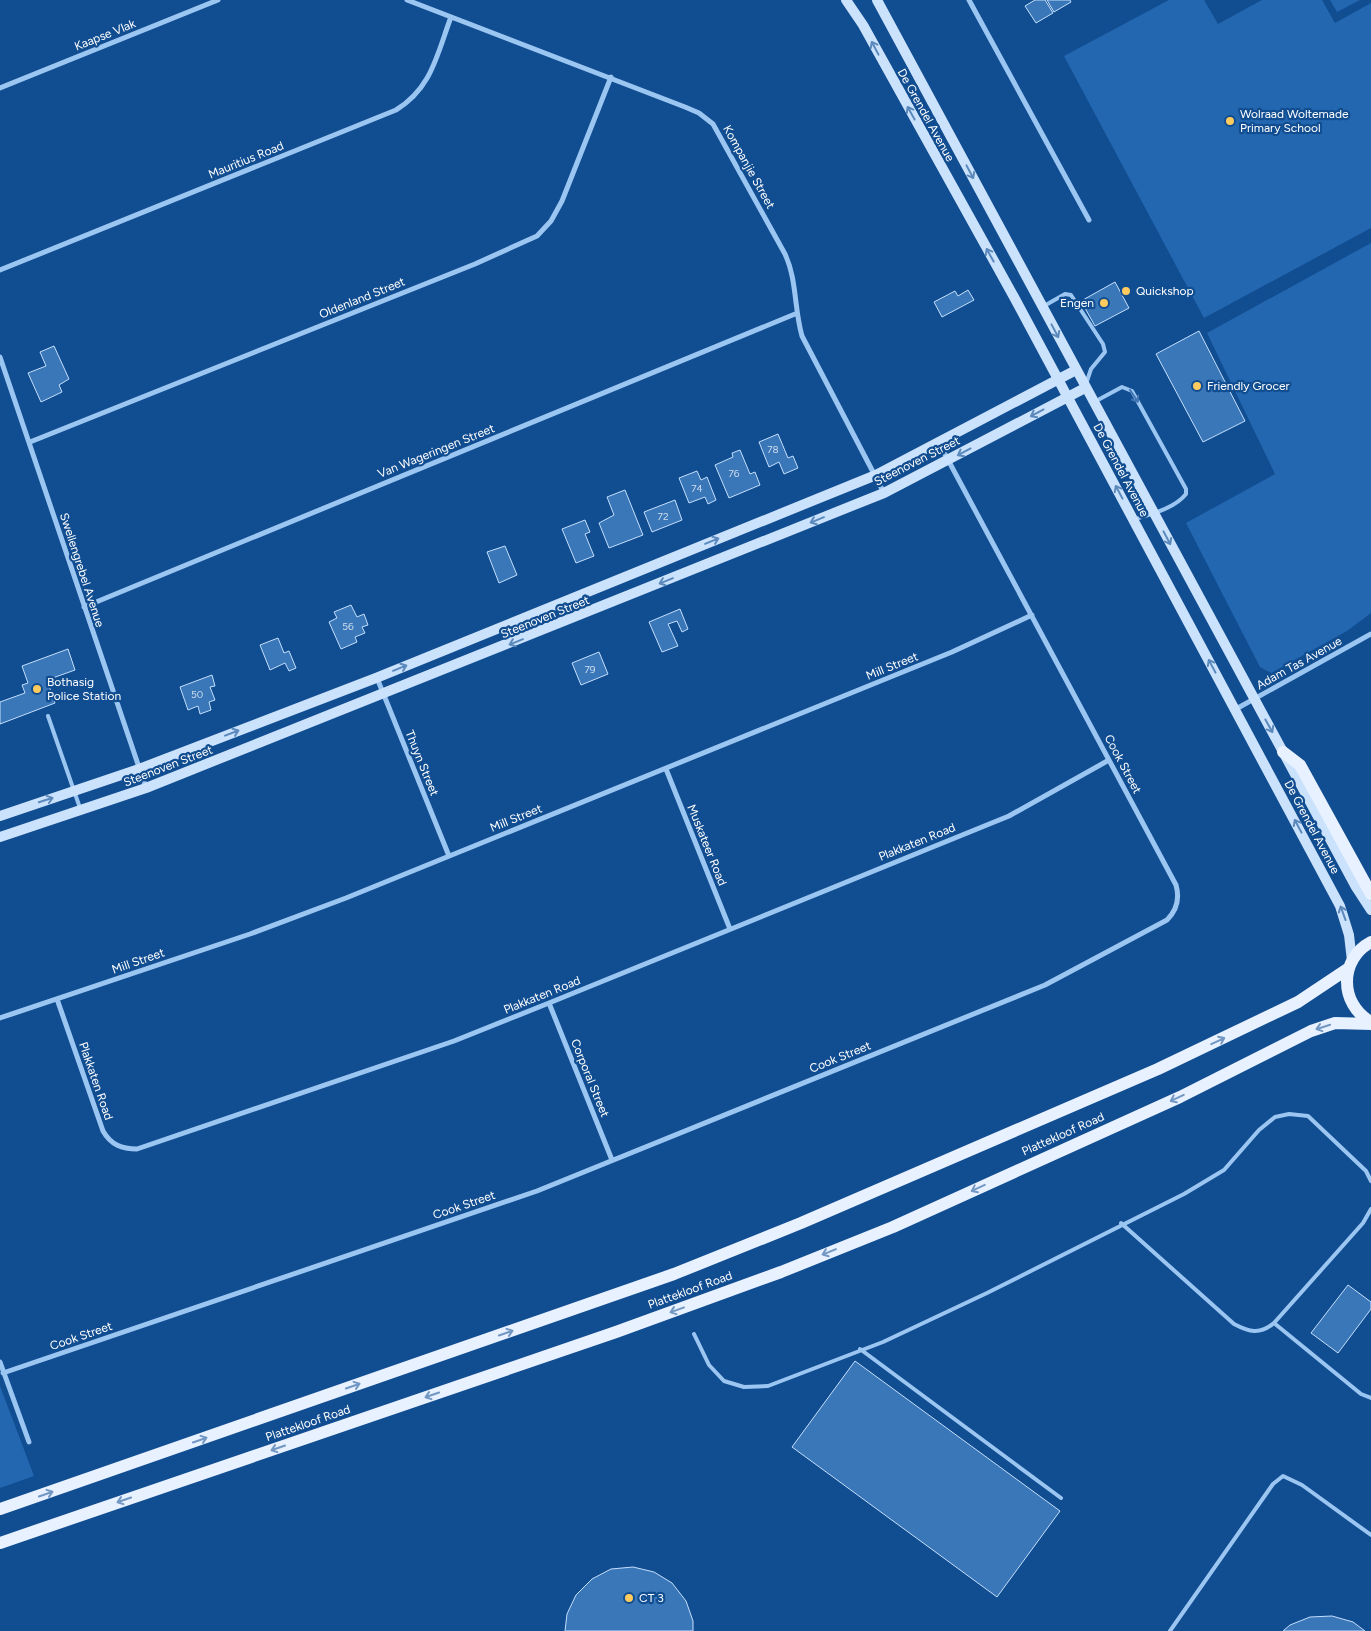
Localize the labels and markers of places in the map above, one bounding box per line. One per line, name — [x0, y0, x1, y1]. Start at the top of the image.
place label: Wolraad Woltemade Primary School — [1240, 107, 1349, 135]
marker: Wolraad Woltemade Primary School — [1224, 115, 1236, 127]
place label: Quickshop — [1136, 284, 1194, 298]
marker: Quickshop — [1120, 285, 1132, 297]
place label: Engen — [1060, 296, 1094, 310]
marker: Engen — [1098, 297, 1110, 309]
place label: Friendly Grocer — [1207, 379, 1290, 393]
marker: Friendly Grocer — [1191, 380, 1203, 392]
place label: Bothasig Police Station — [47, 675, 121, 703]
marker: Bothasig Police Station — [31, 683, 43, 695]
place label: CT 3 — [639, 1591, 664, 1605]
marker: CT 3 — [623, 1592, 635, 1604]

